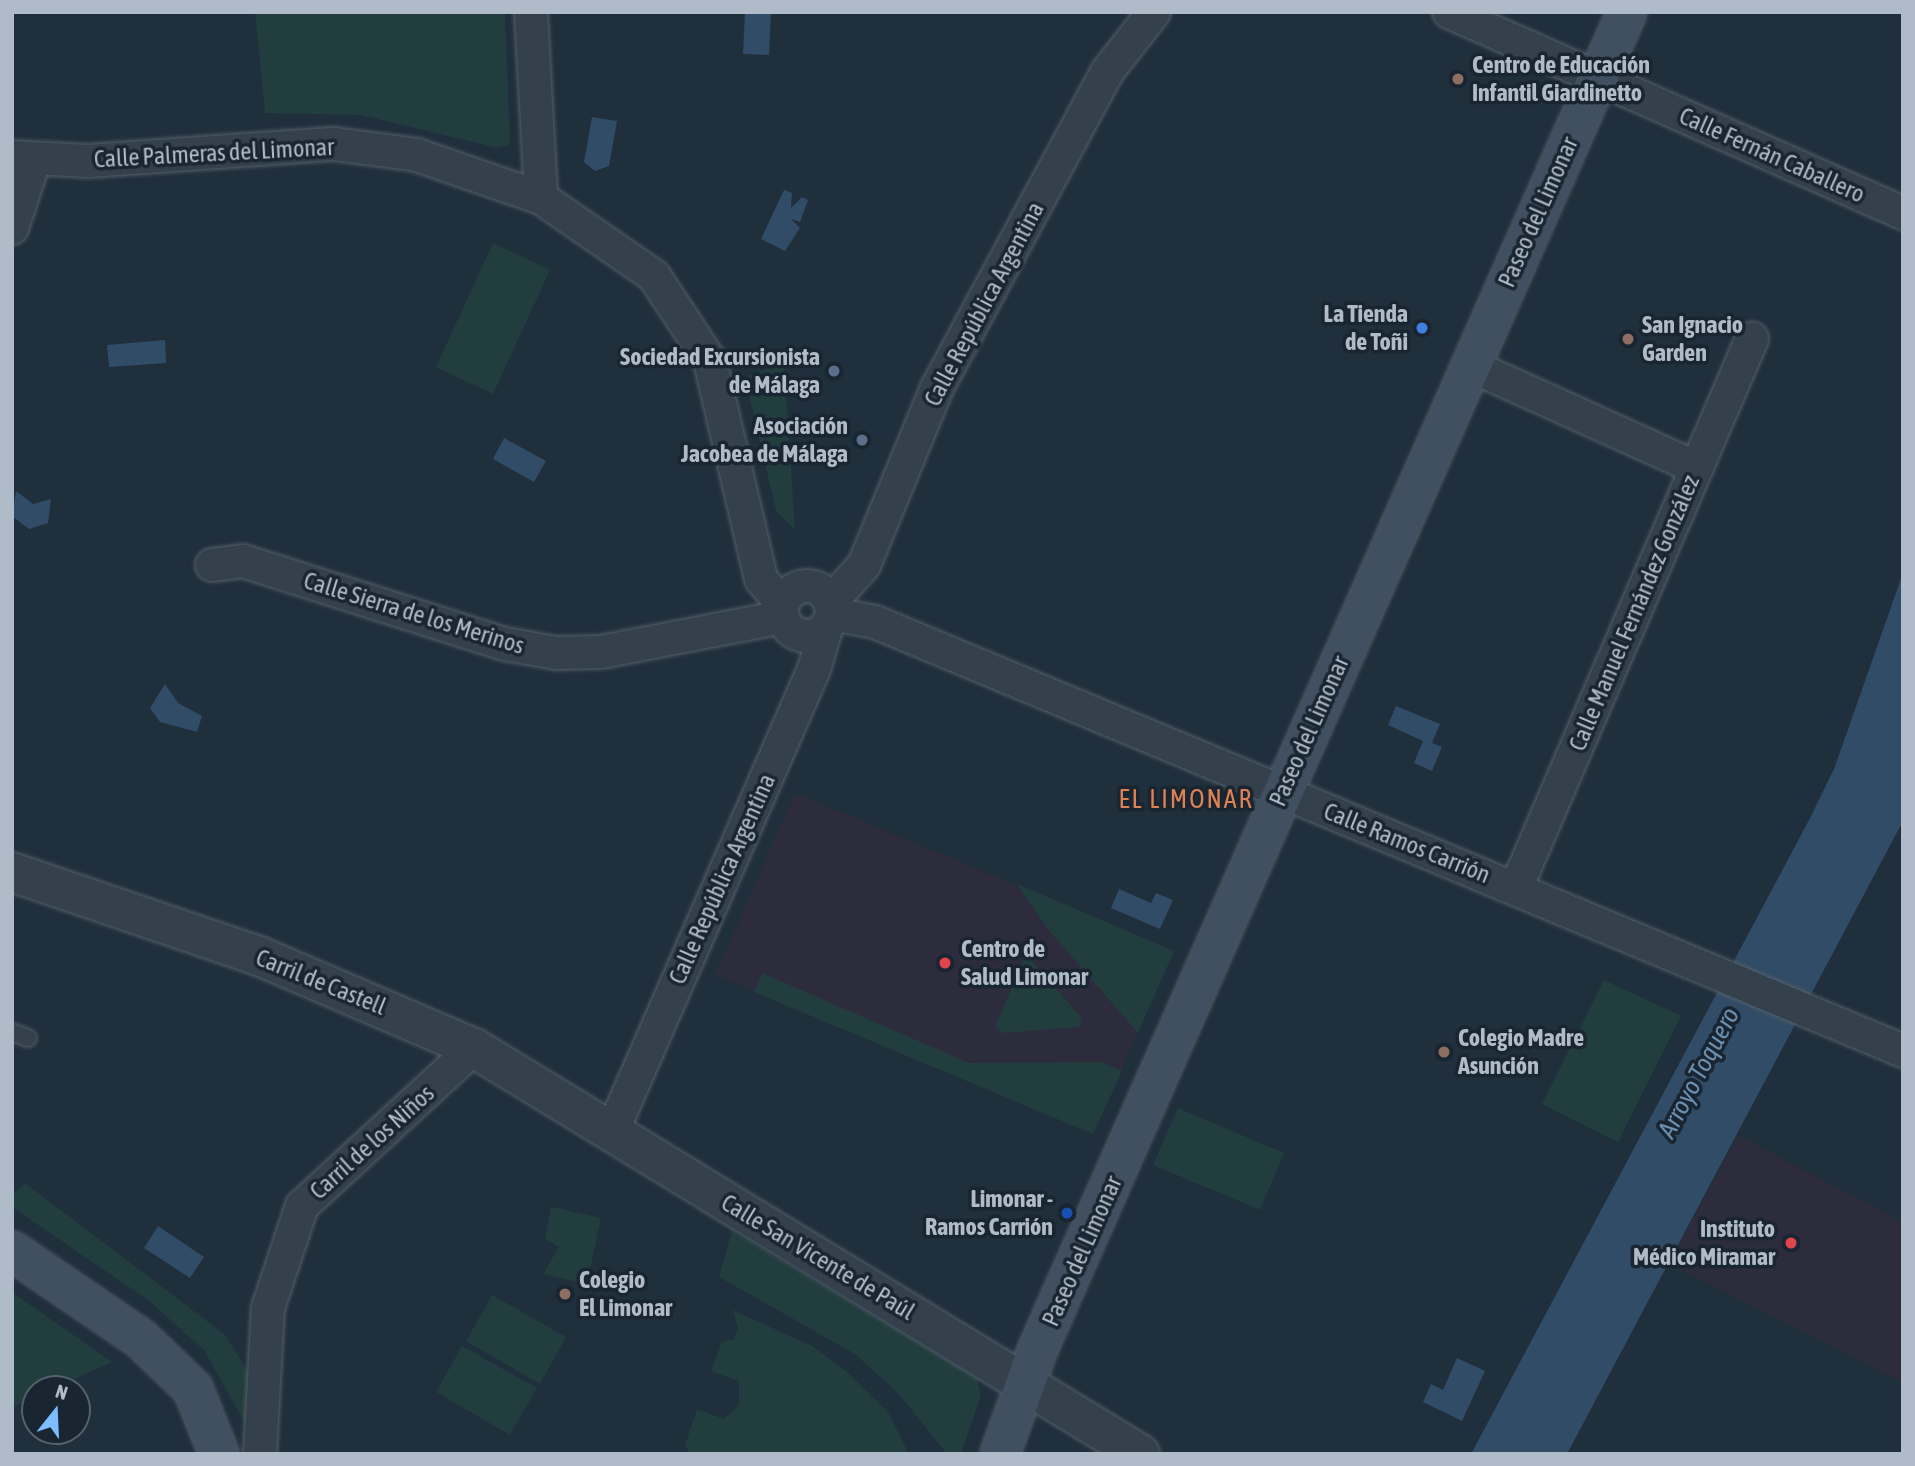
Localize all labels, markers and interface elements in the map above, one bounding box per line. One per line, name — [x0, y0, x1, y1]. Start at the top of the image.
place label: Centro de Educación Infantil Giardinetto — [1472, 51, 1650, 107]
marker: Centro de Educación Infantil Giardinetto — [1450, 71, 1466, 87]
street label: Calle Fernán Caballero — [1675, 101, 1869, 209]
street label: Calle Palmeras del Limonar — [93, 132, 335, 174]
street label: Paseo del Limonar — [1492, 132, 1584, 292]
street label: Calle República Argentina — [918, 197, 1050, 411]
place label: La Tienda de Toñi — [1324, 300, 1408, 356]
place label: San Ignacio Garden — [1642, 311, 1743, 367]
marker: La Tienda de Toñi — [1414, 320, 1430, 336]
marker: San Ignacio Garden — [1620, 331, 1636, 347]
place label: Sociedad Excursionista de Málaga — [620, 343, 820, 399]
marker: Sociedad Excursionista de Málaga — [826, 363, 842, 379]
place label: Asociación Jacobea de Málaga — [681, 412, 848, 468]
marker: Asociación Jacobea de Málaga — [854, 432, 870, 448]
street label: Calle Manuel Fernández González — [1563, 471, 1705, 755]
street label: Calle Sierra de los Merinos — [300, 566, 528, 660]
street label: Paseo del Limonar — [1263, 651, 1355, 811]
street label: Calle República Argentina — [663, 770, 781, 988]
district label: EL LIMONAR — [1120, 784, 1252, 816]
street label: Calle Ramos Carrión — [1320, 797, 1494, 889]
place label: Centro de Salud Limonar — [961, 935, 1088, 991]
street label: Carril de Castell — [252, 943, 390, 1021]
marker: Centro de Salud Limonar — [935, 953, 955, 973]
water label: Arroyo Toquero — [1652, 1002, 1746, 1144]
place label: Colegio Madre Asunción — [1458, 1024, 1584, 1080]
marker: Colegio Madre Asunción — [1436, 1044, 1452, 1060]
street label: Carril de los Niños — [304, 1079, 440, 1205]
street label: Paseo del Limonar — [1036, 1171, 1128, 1331]
place label: Limonar - Ramos Carrión — [925, 1185, 1053, 1241]
street label: Calle San Vicente de Paúl — [716, 1188, 920, 1326]
marker: Limonar - Ramos Carrión — [1059, 1205, 1075, 1221]
place label: Instituto Médico Miramar — [1633, 1215, 1775, 1271]
marker: Instituto Médico Miramar — [1781, 1233, 1801, 1253]
place label: Colegio El Limonar — [579, 1266, 672, 1322]
marker: Colegio El Limonar — [557, 1286, 573, 1302]
north arrow — [21, 1375, 91, 1445]
text: N — [53, 1380, 71, 1404]

